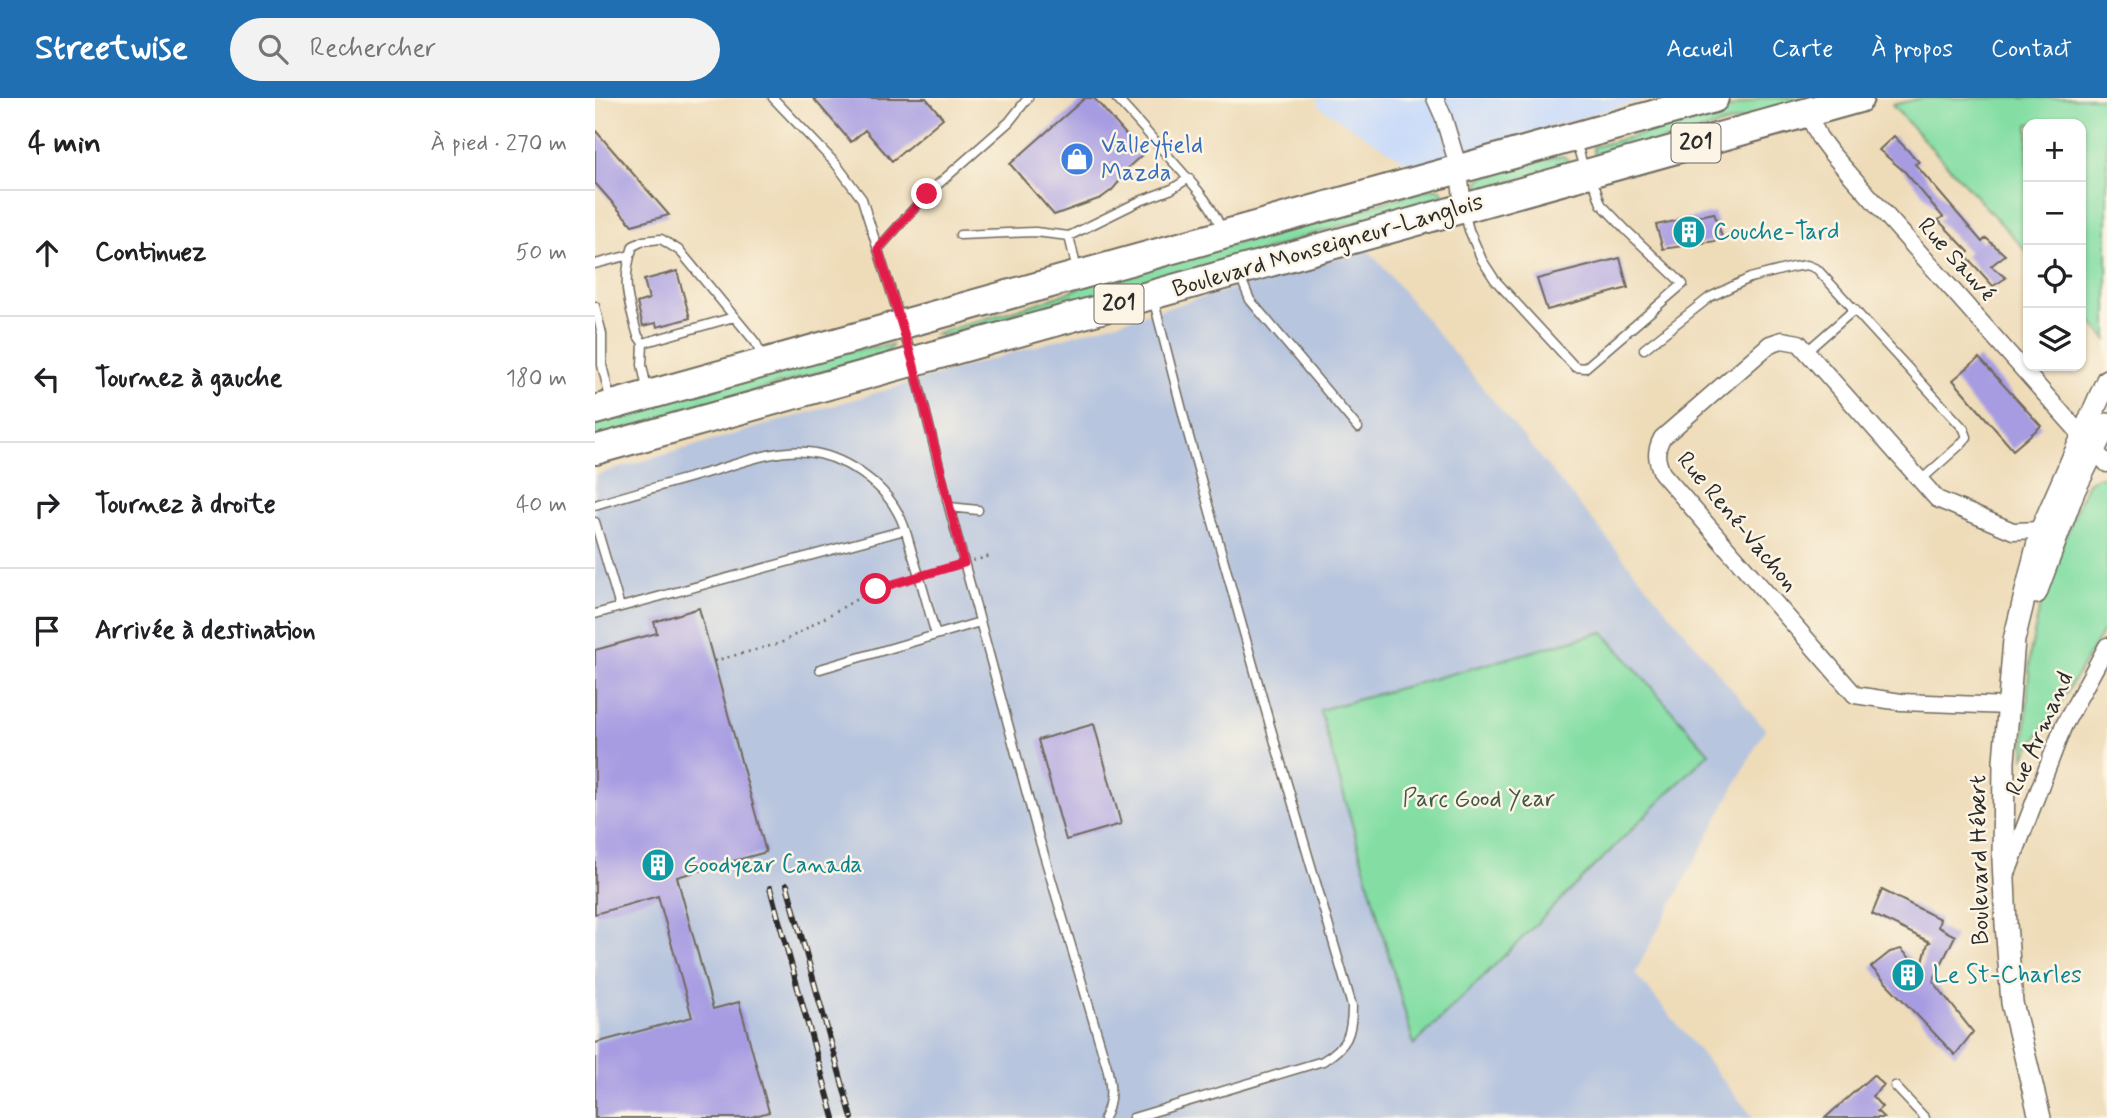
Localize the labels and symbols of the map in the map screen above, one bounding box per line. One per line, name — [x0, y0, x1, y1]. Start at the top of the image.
road number: 201 — [1671, 124, 1721, 162]
place label: Valleyfield Mazda — [1101, 130, 1203, 189]
shop icon: Valleyfield Mazda — [1058, 140, 1096, 178]
route end — [911, 178, 942, 209]
street label: Boulevard Monseigneur-Langlois — [1169, 187, 1488, 307]
street label: Rue Sauvé — [1910, 211, 2002, 309]
building icon: Couche-Tard — [1670, 213, 1708, 251]
place label: Couche-Tard — [1713, 217, 1840, 248]
road number: 201 — [1095, 284, 1143, 324]
street label: Rue René-Vachon — [1669, 445, 1805, 599]
route start — [860, 573, 891, 604]
street label: Rue Armand — [1999, 667, 2081, 801]
street label: Boulevard Hébert — [1963, 775, 1997, 945]
park label: Parc Good Year — [1403, 784, 1555, 815]
building icon: Goodyear Canada — [639, 846, 677, 884]
place label: Goodyear Canada — [683, 850, 863, 881]
building icon: Le St-Charles — [1889, 956, 1927, 994]
place label: Le St-Charles — [1933, 960, 2082, 991]

